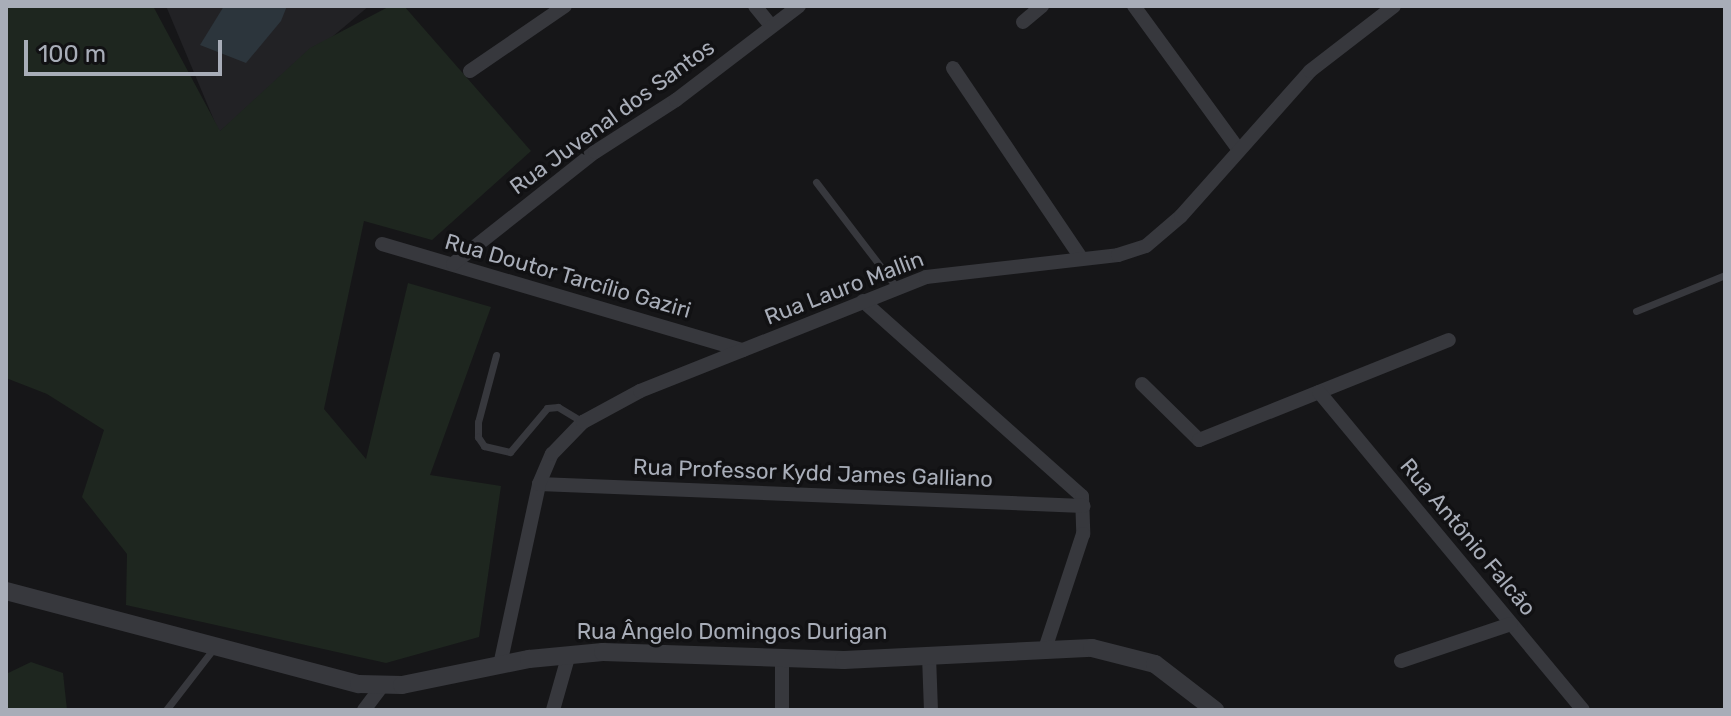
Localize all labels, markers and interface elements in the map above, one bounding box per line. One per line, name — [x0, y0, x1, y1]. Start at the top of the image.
scale bar — [28, 24, 226, 74]
street label: Rua Juvenal dos Santos — [505, 34, 719, 200]
text: 100 m — [38, 40, 106, 68]
street label: Rua Doutor Tarcílio Gaziri — [441, 228, 695, 324]
street label: Rua Lauro Mallin — [761, 246, 927, 330]
street label: Rua Antônio Falcão — [1394, 453, 1542, 621]
street label: Rua Professor Kydd James Galliano — [632, 454, 994, 492]
street label: Rua Ângelo Domingos Durigan — [576, 619, 888, 645]

